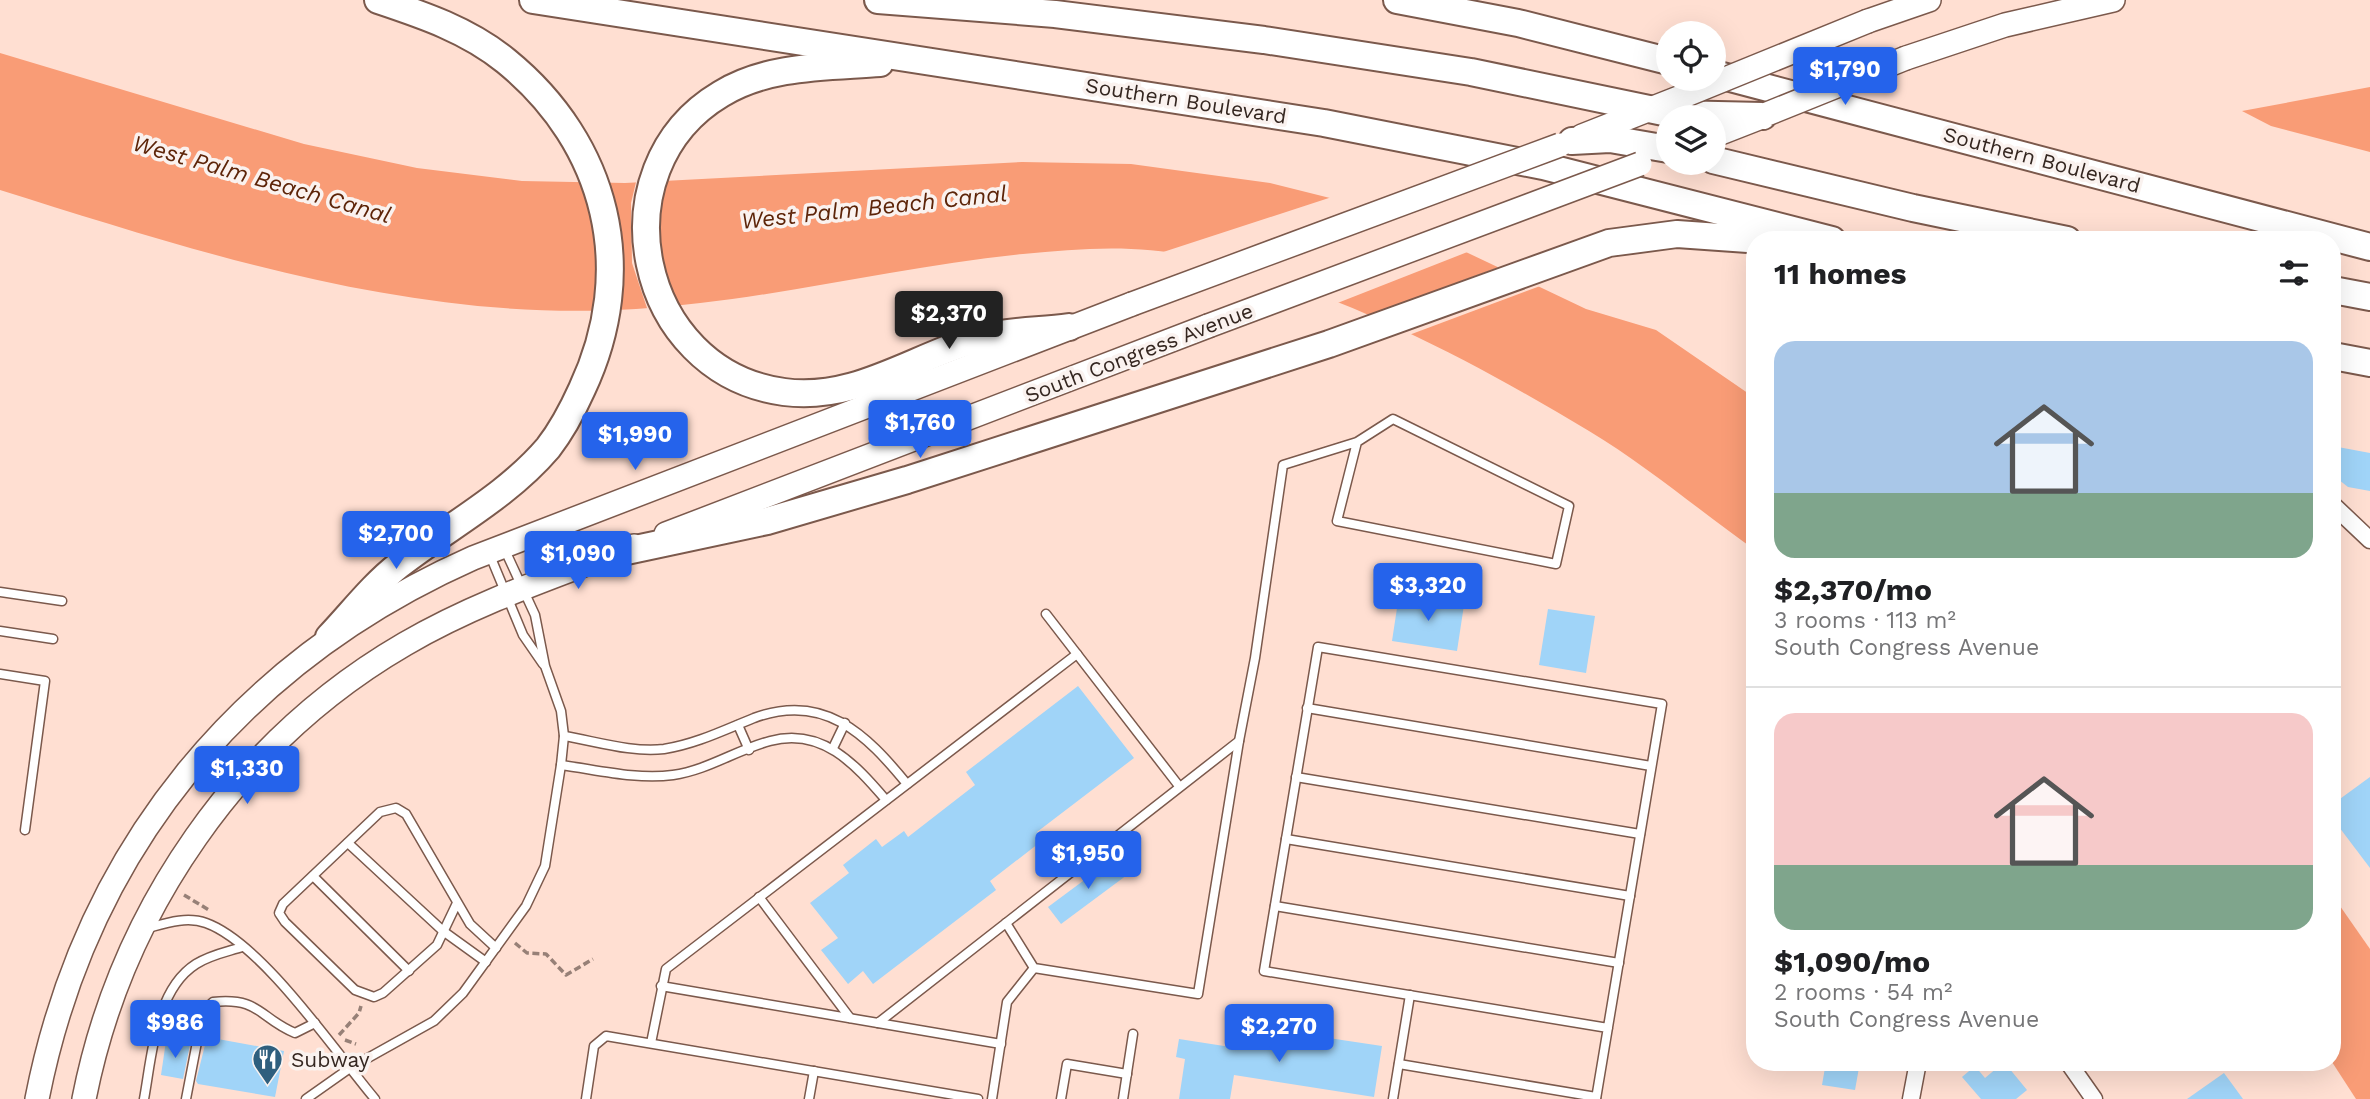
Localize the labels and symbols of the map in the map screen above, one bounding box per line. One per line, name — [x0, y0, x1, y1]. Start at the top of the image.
pin: $1,790 — [1788, 48, 1902, 107]
street label: Southern Boulevard — [1084, 72, 1288, 129]
street label: Southern Boulevard — [1941, 121, 2143, 198]
water label: West Palm Beach Canal — [130, 130, 394, 229]
water label: West Palm Beach Canal — [740, 180, 1008, 235]
pin: $2,370 — [892, 292, 1006, 351]
street label: South Congress Avenue — [1021, 297, 1256, 408]
pin: $1,760 — [863, 400, 977, 460]
pin: $1,990 — [578, 412, 692, 472]
pin: $2,700 — [339, 512, 453, 571]
pin: $1,090 — [521, 532, 635, 591]
pin: $3,320 — [1371, 564, 1485, 623]
pin: $1,330 — [190, 746, 304, 806]
pin: $1,950 — [1031, 832, 1145, 891]
pin: $986 — [134, 1000, 216, 1060]
pin: $2,270 — [1222, 1004, 1336, 1064]
restaurant icon: Subway — [251, 1043, 285, 1087]
place label: Subway — [291, 1047, 370, 1072]

